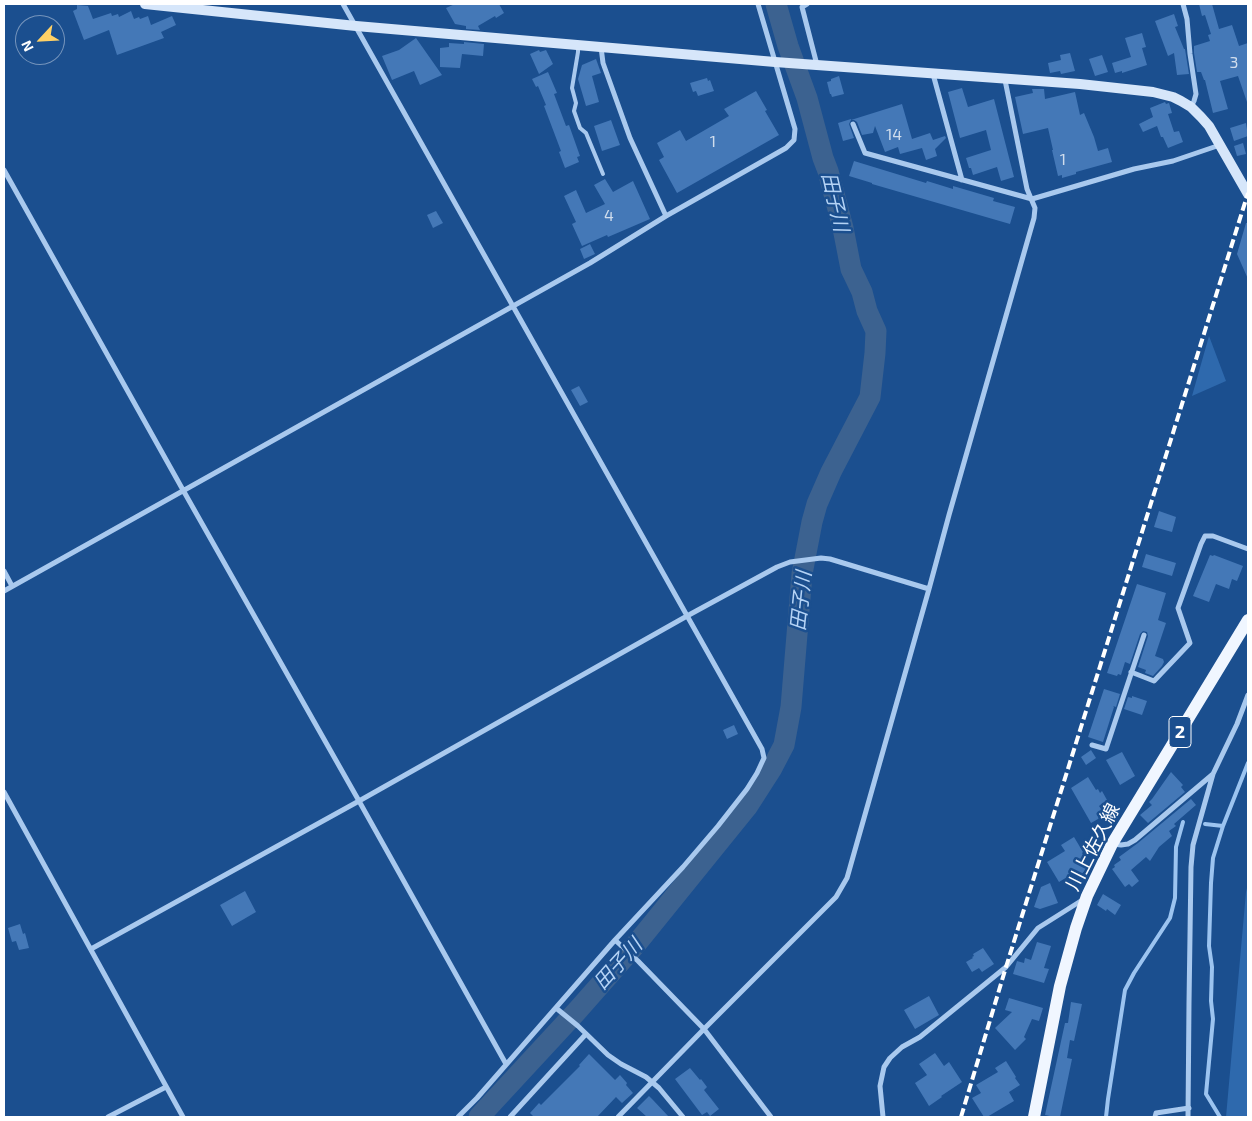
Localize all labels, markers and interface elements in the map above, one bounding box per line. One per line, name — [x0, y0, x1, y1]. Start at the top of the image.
north arrow — [15, 15, 65, 65]
text: N — [17, 38, 37, 54]
house number: 3 — [1230, 53, 1238, 73]
house number: 14 — [886, 125, 902, 145]
house number: 1 — [710, 132, 716, 152]
house number: 1 — [1060, 150, 1066, 170]
water label: 田子川 — [817, 170, 853, 234]
house number: 4 — [604, 206, 614, 226]
water label: 田子川 — [786, 570, 816, 632]
road number: 2 — [1169, 716, 1191, 748]
street label: 川上佐久線 — [1061, 800, 1125, 894]
water label: 田子川 — [589, 934, 647, 994]

